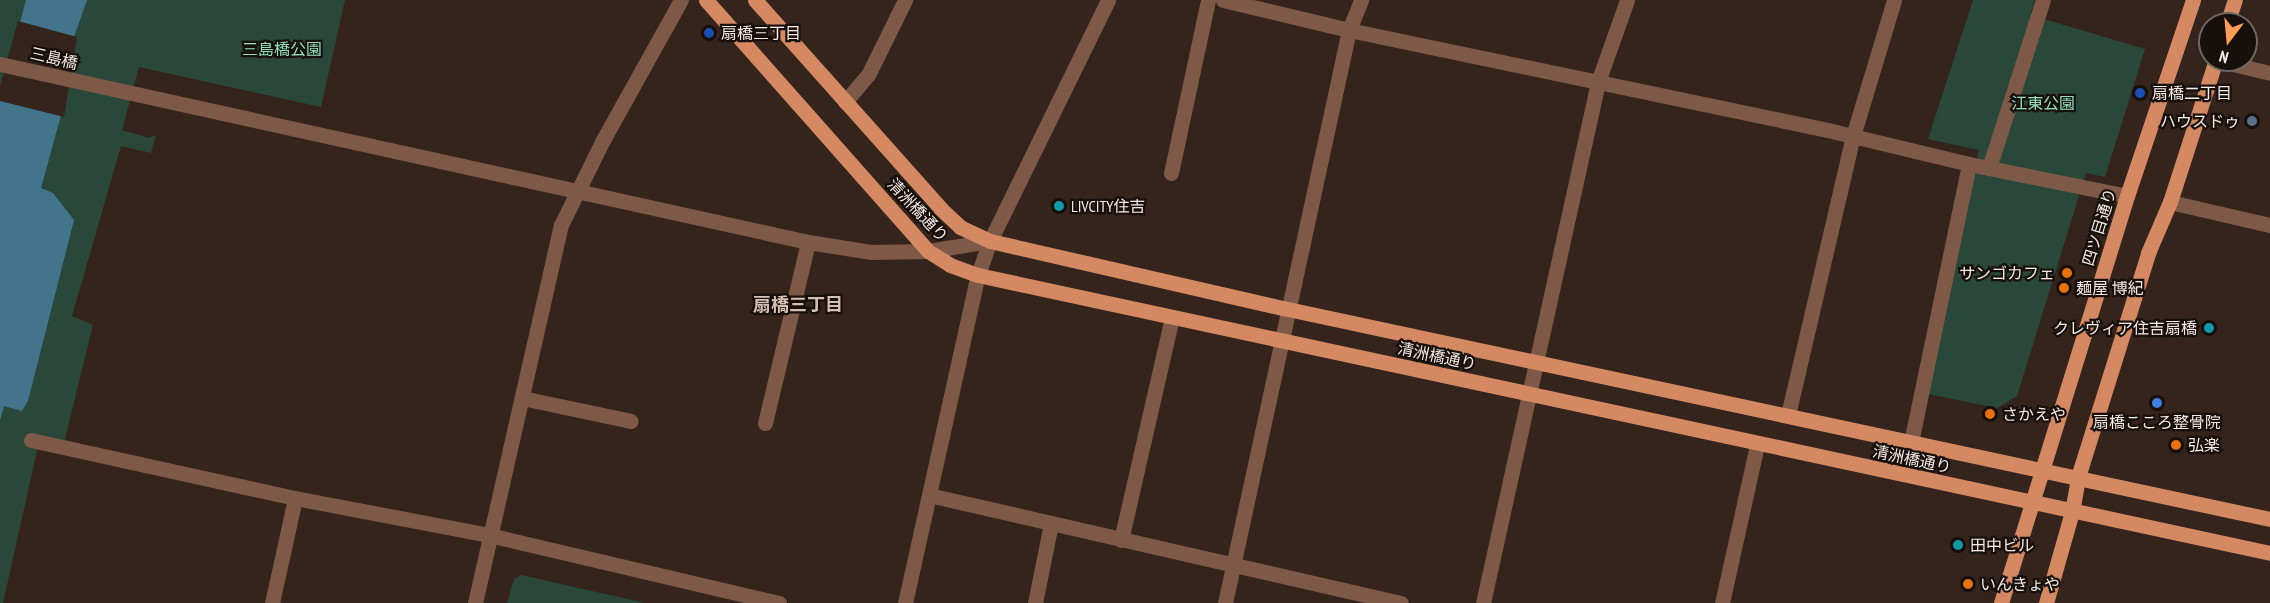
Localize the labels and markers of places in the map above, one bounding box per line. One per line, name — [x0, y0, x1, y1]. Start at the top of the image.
place label: 扇橋三丁目 — [721, 23, 801, 43]
marker: 扇橋三丁目 — [702, 26, 716, 40]
place label: 扇橋二丁目 — [2152, 83, 2232, 103]
marker: 扇橋二丁目 — [2133, 86, 2147, 100]
place label: ハウスドゥ — [2160, 111, 2240, 131]
marker: ハウスドゥ — [2245, 114, 2259, 128]
place label: LIVCITY住吉 — [1071, 196, 1146, 216]
marker: LIVCITY住吉 — [1052, 199, 1066, 213]
place label: サンゴカフェ — [1959, 263, 2055, 283]
marker: サンゴカフェ — [2060, 266, 2074, 280]
place label: 麺屋 博紀 — [2076, 278, 2143, 298]
marker: 麺屋 博紀 — [2057, 281, 2071, 295]
place label: クレヴィア住吉扇橋 — [2053, 318, 2197, 338]
marker: クレヴィア住吉扇橋 — [2202, 321, 2216, 335]
marker: 扇橋こころ整骨院 — [2150, 396, 2164, 410]
place label: さかえや — [2002, 404, 2066, 424]
marker: さかえや — [1983, 407, 1997, 421]
place label: 扇橋こころ整骨院 — [2093, 412, 2221, 432]
place label: 弘楽 — [2188, 435, 2220, 455]
marker: 弘楽 — [2169, 438, 2183, 452]
place label: 田中ビル — [1970, 535, 2034, 555]
marker: 田中ビル — [1951, 538, 1965, 552]
place label: いんきょや — [1980, 574, 2060, 594]
marker: いんきょや — [1961, 577, 1975, 591]

